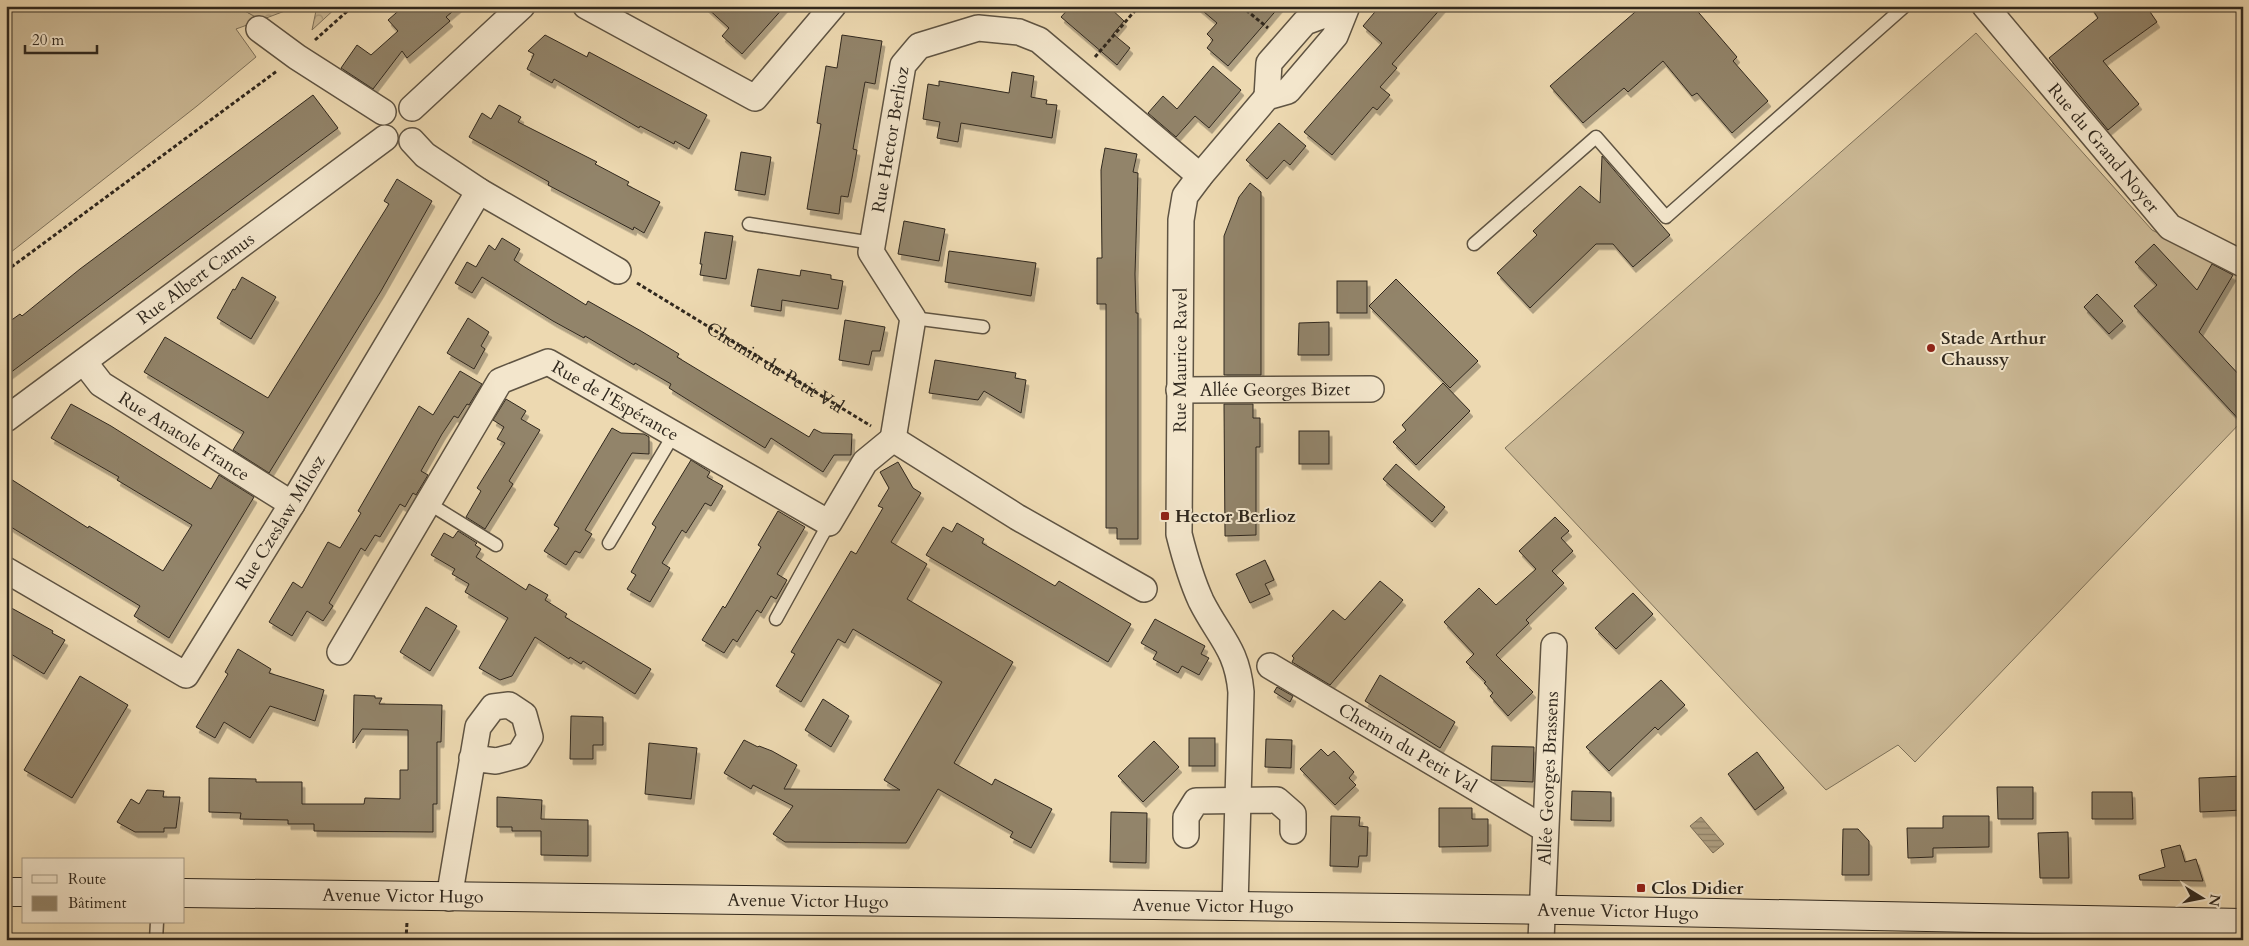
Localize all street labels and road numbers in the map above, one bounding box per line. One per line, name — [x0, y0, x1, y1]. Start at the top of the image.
street label: Rue Hector Berlioz — [865, 64, 915, 215]
street label: Rue du Grand Noyer — [2042, 78, 2166, 218]
street label: Rue Albert Camus — [132, 227, 259, 330]
street label: Rue Maurice Ravel — [1167, 287, 1193, 433]
street label: Chemin du Petit Val — [702, 316, 849, 419]
street label: Rue de l'Espérance — [547, 354, 683, 447]
street label: Allée Georges Bizet — [1200, 377, 1351, 402]
street label: Rue Anatole France — [114, 386, 255, 487]
street label: Rue Czeslaw Milosz — [230, 450, 331, 594]
street label: Allée Georges Brassens — [1532, 691, 1564, 866]
street label: Chemin du Petit Val — [1334, 697, 1482, 799]
street label: Avenue Victor Hugo — [322, 882, 484, 909]
street label: Avenue Victor Hugo — [727, 887, 889, 914]
street label: Avenue Victor Hugo — [1132, 892, 1294, 919]
street label: Avenue Victor Hugo — [1537, 897, 1699, 925]

